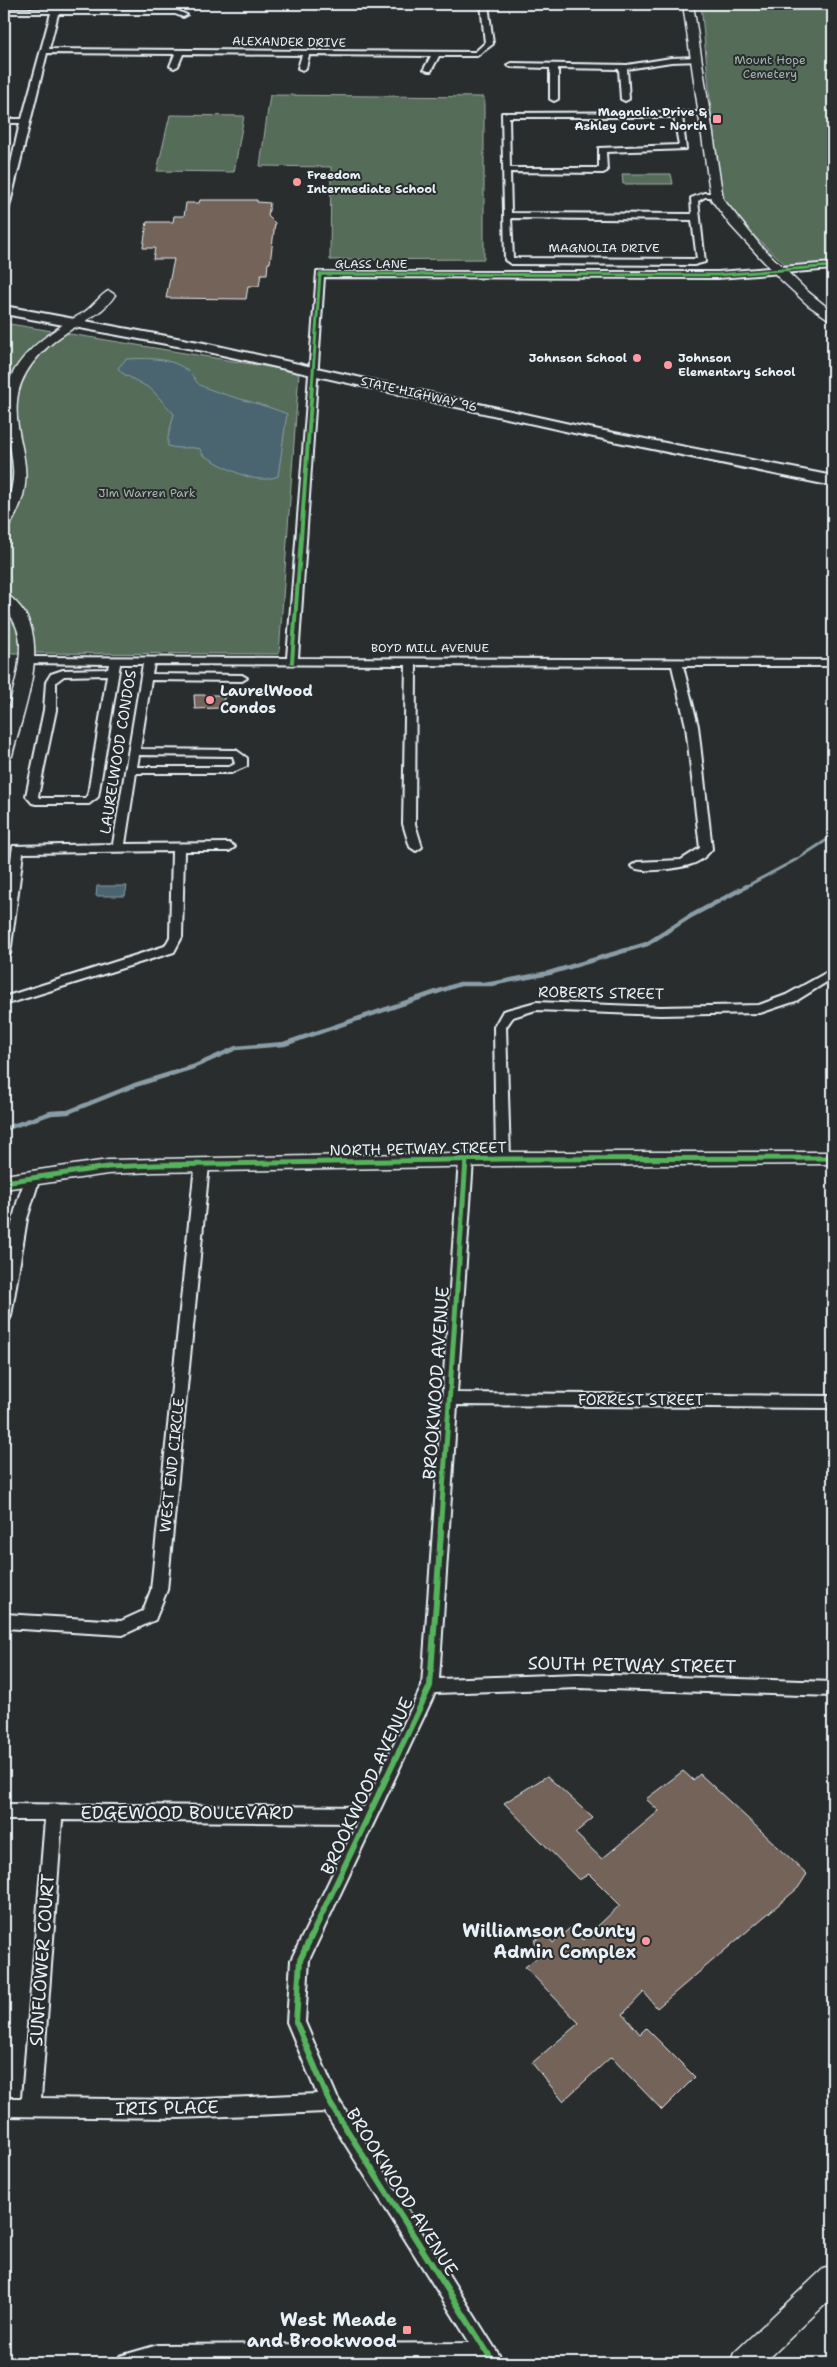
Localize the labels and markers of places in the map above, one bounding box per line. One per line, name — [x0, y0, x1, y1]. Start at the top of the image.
place label: Magnolia Drive & Ashley Court - North — [574, 104, 708, 134]
marker: Magnolia Drive & Ashley Court - North — [711, 113, 723, 125]
place label: Freedom Intermediate School — [307, 167, 436, 197]
marker: Freedom Intermediate School — [291, 176, 303, 188]
place label: Johnson School — [529, 350, 627, 366]
place label: Johnson Elementary School — [678, 350, 795, 380]
marker: Johnson School — [631, 352, 643, 364]
marker: Johnson Elementary School — [662, 359, 674, 371]
place label: LaurelWood Condos — [220, 681, 313, 718]
marker: LaurelWood Condos — [204, 694, 216, 706]
place label: Williamson County Admin Complex — [462, 1919, 636, 1964]
marker: Williamson County Admin Complex — [640, 1935, 652, 1947]
place label: West Meade and Brookwood — [247, 2308, 397, 2353]
marker: West Meade and Brookwood — [401, 2324, 413, 2336]

